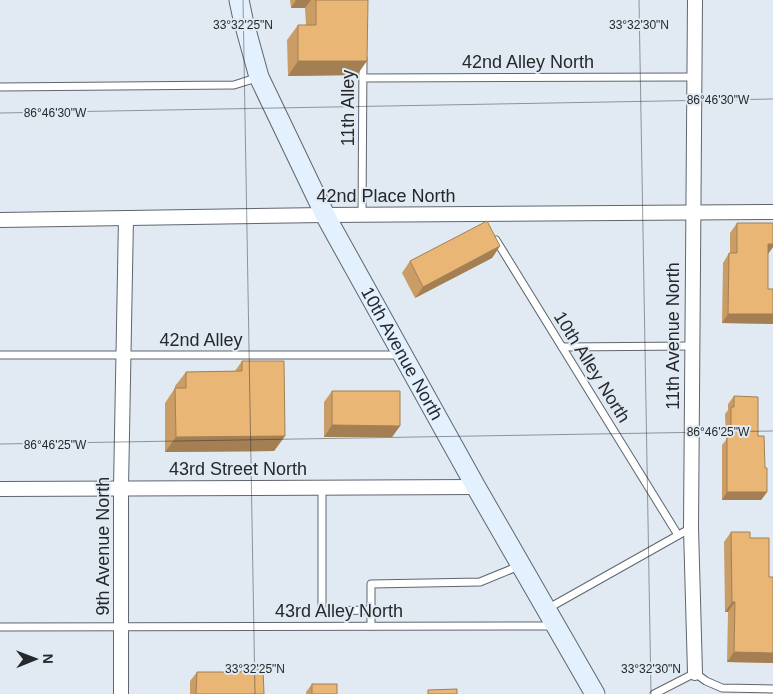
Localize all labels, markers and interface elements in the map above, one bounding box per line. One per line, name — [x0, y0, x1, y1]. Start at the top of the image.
text: 33°32'25"N — [213, 18, 273, 32]
text: 33°32'30"N — [609, 18, 669, 32]
street label: 42nd Alley North — [462, 52, 594, 72]
street label: 11th Alley — [338, 70, 358, 146]
text: 86°46'30"W — [687, 93, 750, 107]
text: 86°46'30"W — [24, 106, 87, 120]
street label: 42nd Place North — [316, 186, 456, 206]
street label: 11th Avenue North — [663, 262, 683, 410]
street label: 10th Avenue North — [357, 284, 447, 423]
street label: 10th Alley North — [550, 308, 634, 426]
street label: 42nd Alley — [159, 330, 243, 350]
text: 86°46'25"W — [687, 425, 750, 439]
text: 86°46'25"W — [24, 438, 87, 452]
street label: 43rd Street North — [169, 459, 307, 479]
street label: 9th Avenue North — [93, 477, 113, 615]
street label: 43rd Alley North — [275, 601, 403, 621]
north arrow — [10, 634, 60, 684]
text: N — [40, 654, 56, 664]
text: 33°32'25"N — [225, 662, 285, 676]
text: 33°32'30"N — [621, 662, 681, 676]

